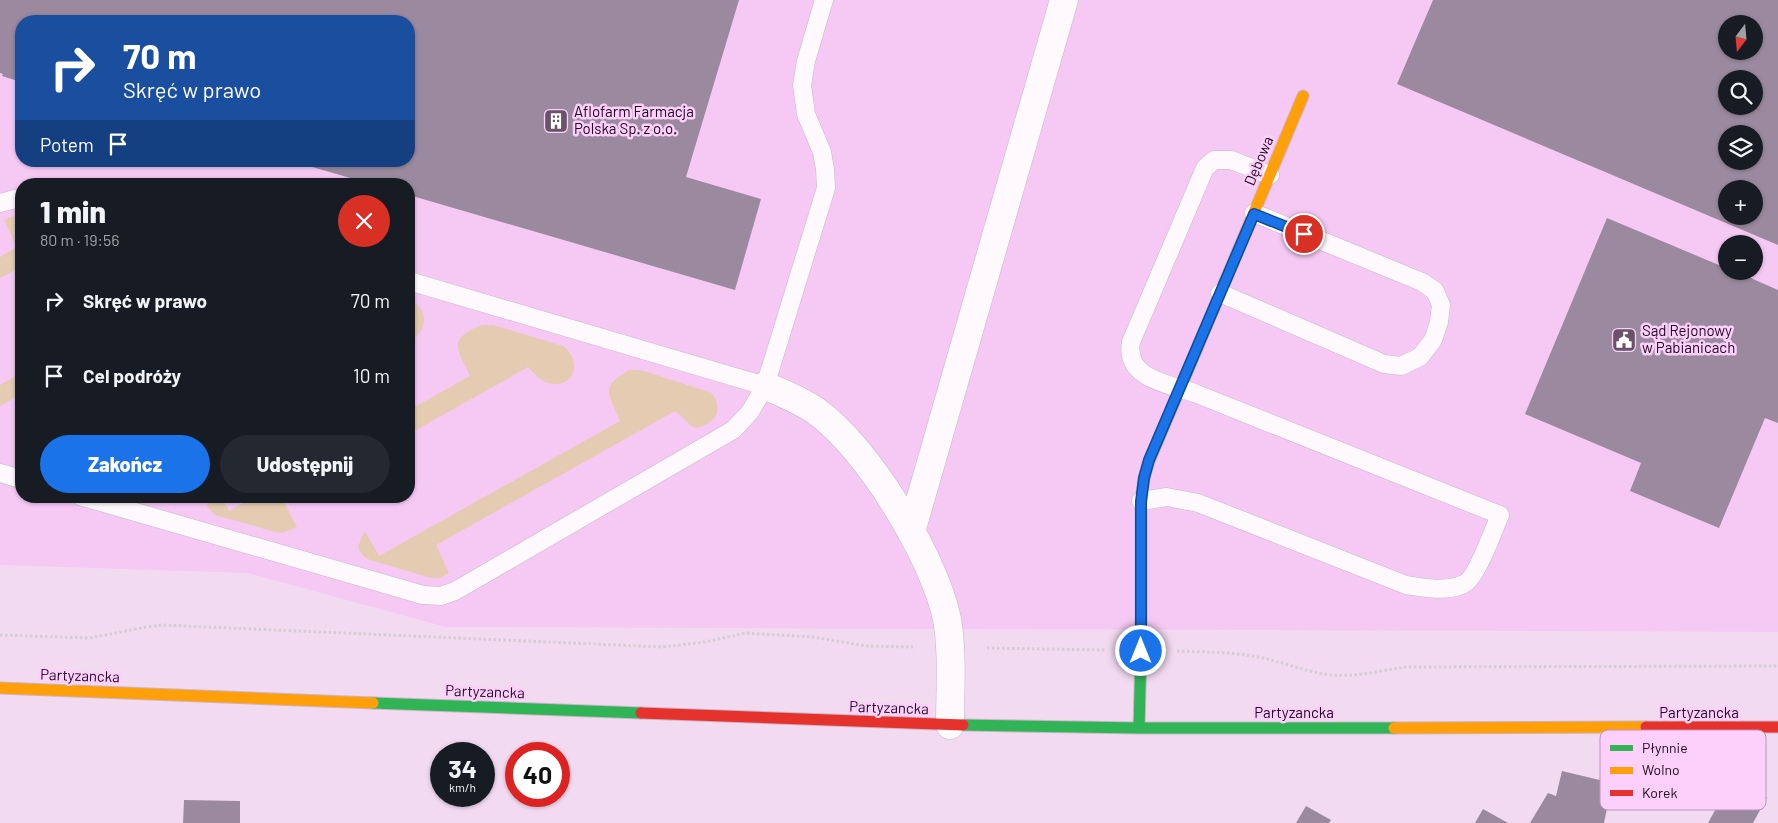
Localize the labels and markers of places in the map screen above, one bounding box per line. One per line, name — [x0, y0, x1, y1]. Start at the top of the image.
place label: Aflofarm Farmacja Polska Sp. z o.o. — [574, 102, 694, 137]
building icon: Aflofarm Farmacja Polska Sp. z o.o. — [543, 108, 569, 134]
pin — [1283, 213, 1325, 255]
place label: Sąd Rejonowy w Pabianicach — [1642, 321, 1735, 356]
public building icon: Sąd Rejonowy w Pabianicach — [1611, 327, 1637, 353]

